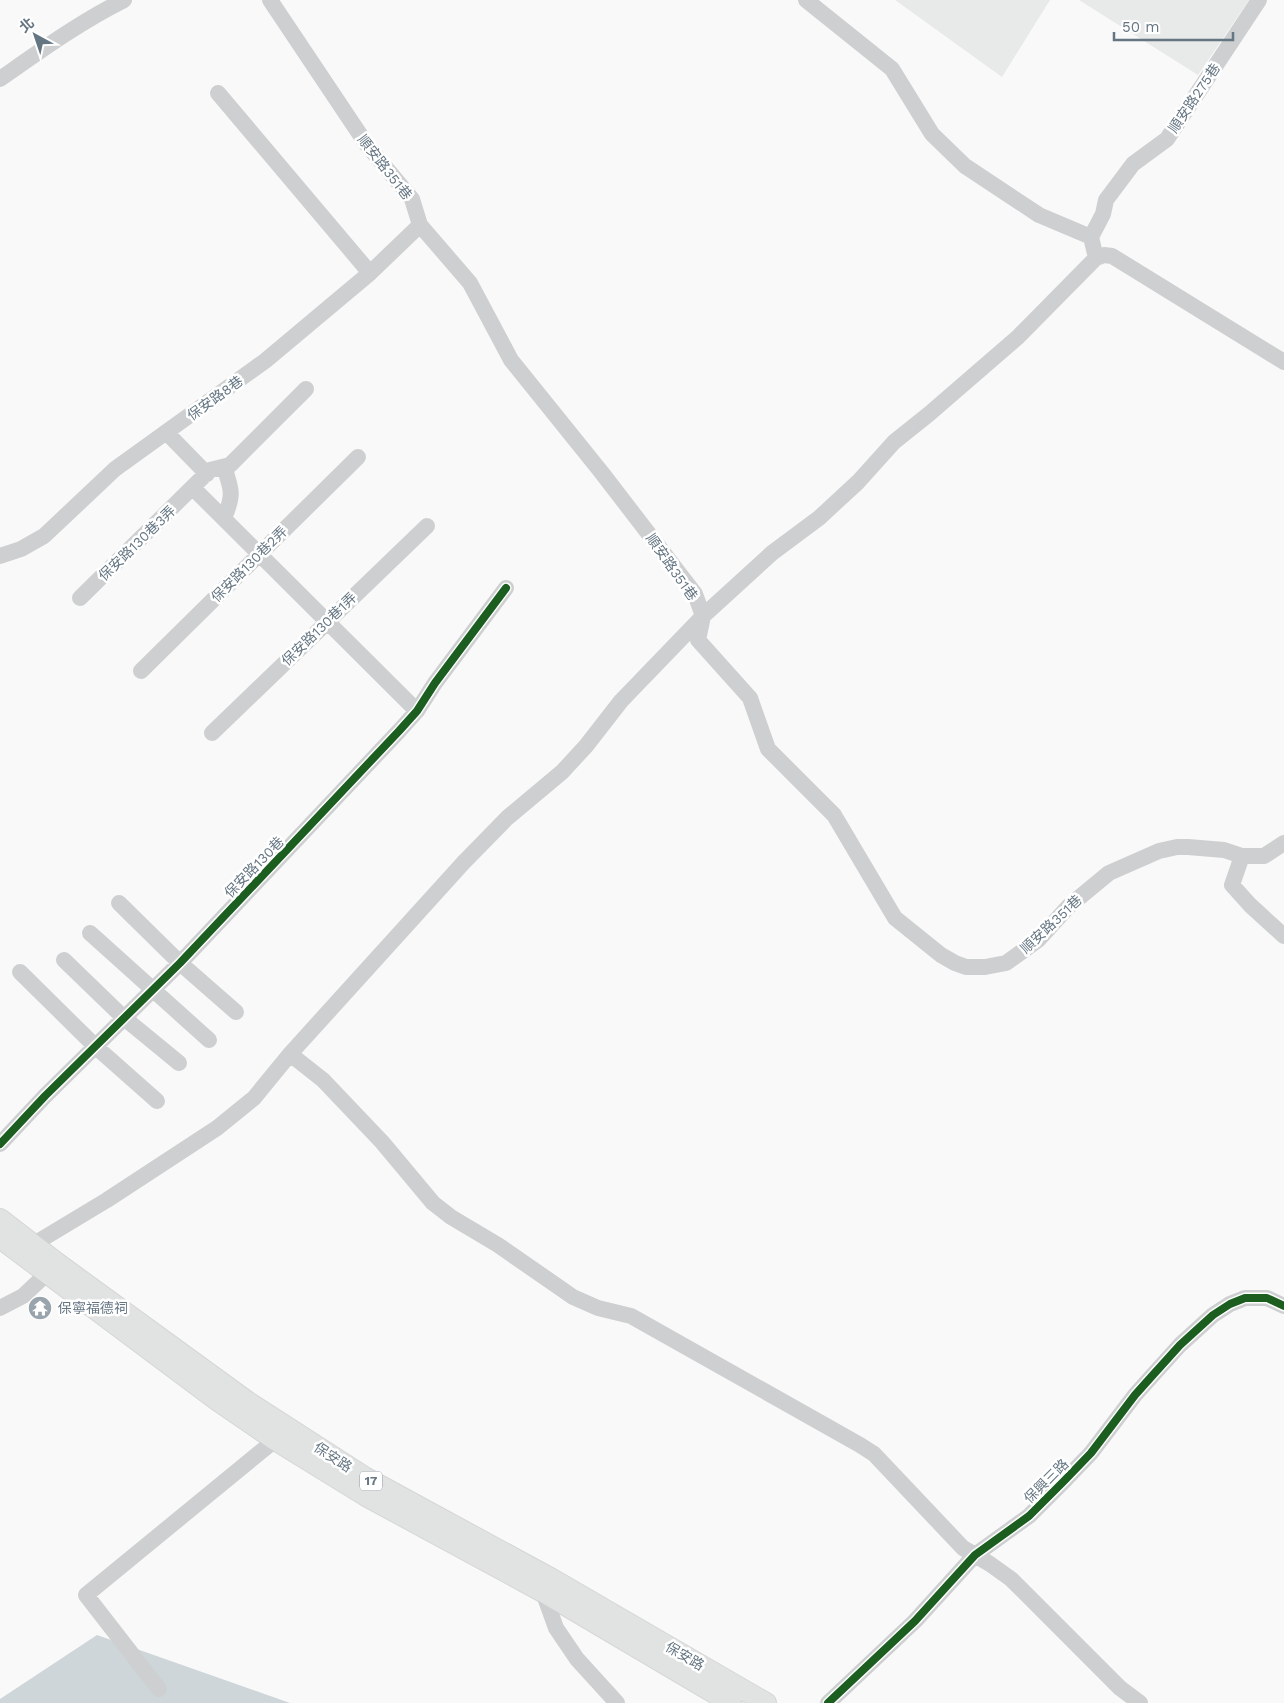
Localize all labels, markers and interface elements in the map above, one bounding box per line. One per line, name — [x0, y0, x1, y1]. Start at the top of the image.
north arrow — [10, 10, 60, 60]
scale bar — [1114, 10, 1233, 42]
text: 北 — [16, 14, 37, 36]
text: 50 m — [1122, 18, 1159, 36]
street label: 順安路275巷 — [1165, 60, 1223, 136]
street label: 順安路351巷 — [355, 131, 415, 203]
street label: 保安路8巷 — [184, 373, 246, 423]
street label: 保安路130巷3弄 — [95, 502, 179, 584]
street label: 保安路130巷2弄 — [208, 523, 290, 605]
street label: 順安路351巷 — [643, 531, 701, 603]
street label: 保安路130巷1弄 — [278, 589, 360, 669]
street label: 保安路130巷 — [221, 833, 287, 901]
street label: 順安路351巷 — [1017, 892, 1085, 956]
temple icon: 保寧福德祠 — [27, 1295, 53, 1321]
place label: 保寧福德祠 — [58, 1300, 128, 1316]
street label: 保安路 — [311, 1439, 355, 1475]
street label: 保興三路 — [1021, 1456, 1071, 1506]
road number: 17 — [360, 1472, 382, 1490]
street label: 保安路 — [663, 1639, 707, 1673]

